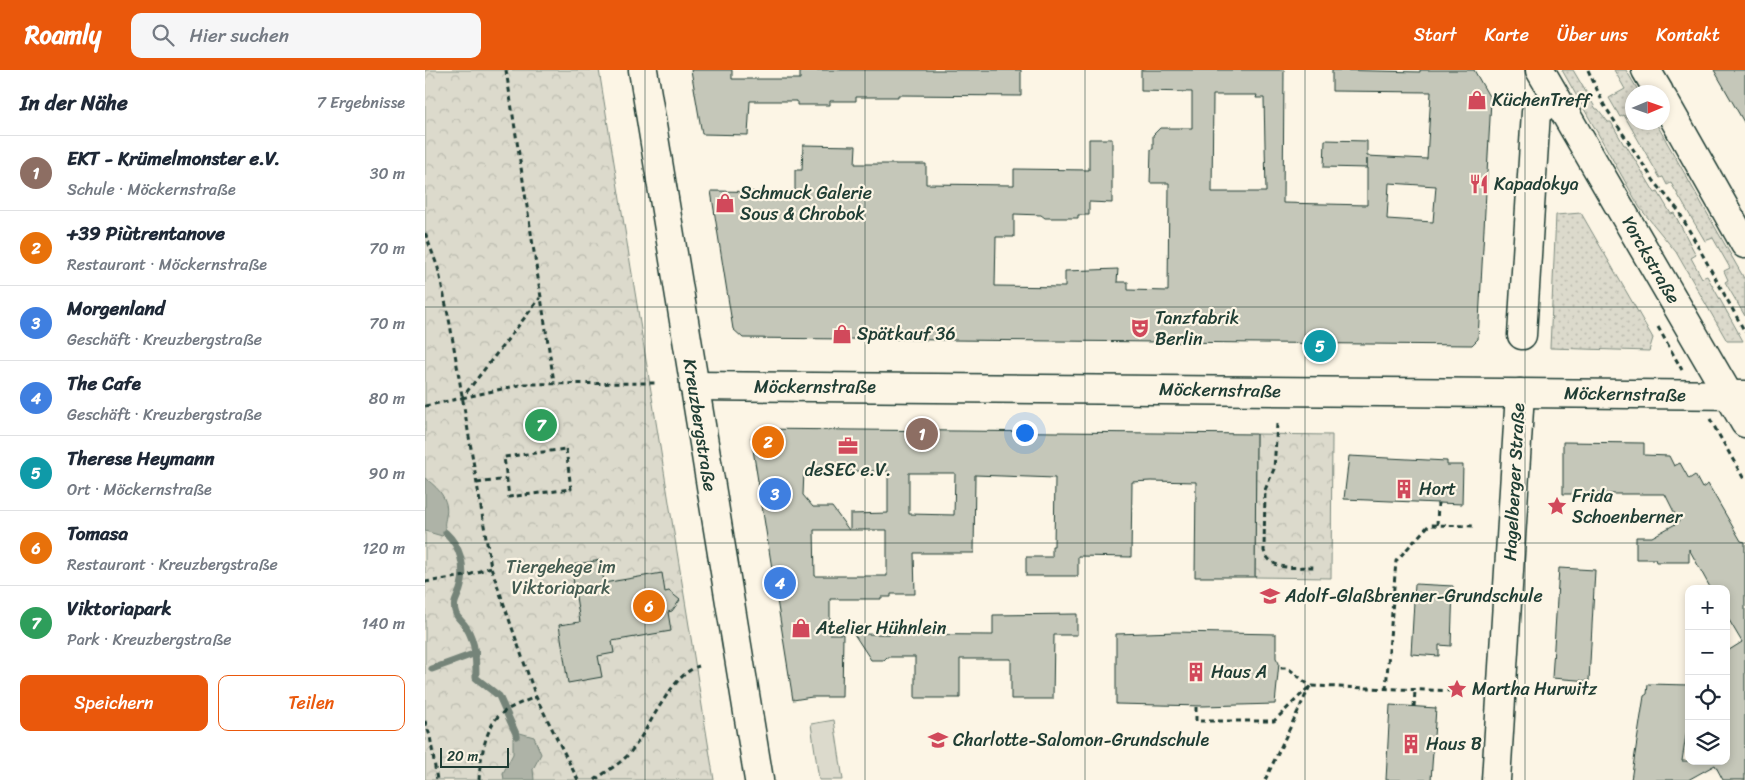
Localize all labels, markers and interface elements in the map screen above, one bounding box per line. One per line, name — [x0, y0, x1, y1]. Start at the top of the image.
search box — [131, 13, 481, 58]
text: Roamly — [25, 14, 101, 56]
text: Hier suchen — [189, 19, 289, 52]
text: Start — [1414, 19, 1457, 51]
text: Karte — [1485, 19, 1529, 51]
text: Über uns — [1557, 19, 1628, 51]
text: Kontakt — [1656, 19, 1720, 51]
icon: search — [149, 21, 177, 49]
text: In der Nähe — [20, 84, 128, 122]
place label: KüchenTreff — [1492, 84, 1594, 116]
north arrow — [1625, 85, 1670, 130]
text: 7 Ergebnisse — [317, 88, 405, 117]
shop icon: KüchenTreff — [1466, 89, 1488, 111]
text: EKT - Krümelmonster e.V. — [67, 142, 280, 175]
text: 1 — [33, 159, 39, 188]
text: 30 m — [370, 159, 405, 188]
place label: Kapadokya — [1494, 168, 1579, 200]
restaurant icon: Kapadokya — [1468, 173, 1490, 195]
text: Schule · Möckernstraße — [67, 175, 236, 204]
place label: Schmuck Galerie Sous & Chrobok — [740, 177, 872, 230]
shop icon: Schmuck Galerie Sous & Chrobok — [714, 192, 736, 214]
street label: Yorckstraße — [1613, 210, 1689, 310]
text: +39 Piùtrentanove — [67, 217, 225, 250]
text: 2 — [31, 234, 41, 263]
text: 70 m — [369, 234, 405, 263]
text: Restaurant · Möckernstraße — [67, 250, 267, 279]
text: Morgenland — [67, 292, 165, 325]
place label: Tanzfabrik Berlin — [1155, 302, 1239, 355]
text: 3 — [32, 309, 40, 338]
text: 70 m — [369, 309, 405, 338]
theatre icon: Tanzfabrik Berlin — [1129, 317, 1151, 339]
place label: Spätkauf 36 — [857, 318, 956, 350]
shop icon: Spätkauf 36 — [831, 323, 853, 345]
text: Geschäft · Kreuzbergstraße — [67, 325, 262, 354]
pin: 5 — [1304, 327, 1336, 365]
street label: Kreuzbergstraße — [674, 356, 726, 494]
text: The Cafe — [67, 367, 141, 400]
street label: Möckernstraße — [754, 371, 876, 403]
street label: Möckernstraße — [1159, 373, 1281, 407]
street label: Möckernstraße — [1564, 377, 1686, 411]
text: 4 — [31, 384, 41, 413]
text: 80 m — [369, 384, 405, 413]
text: Geschäft · Kreuzbergstraße — [67, 400, 262, 429]
street label: Hagelberger Straße — [1494, 402, 1534, 562]
pin: 7 — [525, 406, 557, 444]
pin: 1 — [906, 415, 938, 453]
your location — [1012, 420, 1038, 446]
pin: 2 — [752, 423, 784, 461]
office icon: deSEC e.V. — [837, 435, 859, 457]
text: Therese Heymann — [67, 442, 215, 475]
place label: deSEC e.V. — [805, 454, 891, 486]
text: 5 — [31, 459, 41, 488]
text: 90 m — [369, 459, 405, 488]
place label: Hort — [1419, 473, 1456, 505]
text: Ort · Möckernstraße — [67, 475, 212, 504]
pin: 3 — [759, 475, 791, 513]
building icon: Hort — [1393, 478, 1415, 500]
place label: Frida Schoenberner — [1572, 480, 1684, 533]
place icon: Frida Schoenberner — [1546, 495, 1568, 517]
text: Tomasa — [67, 517, 128, 550]
text: 6 — [31, 534, 41, 563]
text: 120 m — [362, 534, 405, 563]
text: Restaurant · Kreuzbergstraße — [67, 550, 278, 579]
park label: Tiergehege im Viktoriapark — [506, 551, 616, 604]
pin: 4 — [764, 564, 796, 602]
place label: Adolf-Glaßbrenner-Grundschule — [1284, 580, 1543, 612]
school or university icon: Adolf-Glaßbrenner-Grundschule — [1259, 585, 1281, 607]
map controls — [1685, 585, 1730, 765]
button: + — [1685, 585, 1730, 630]
pin: 6 — [633, 587, 665, 625]
text: Viktoriapark — [67, 592, 172, 625]
text: 7 — [31, 609, 41, 638]
text: 140 m — [362, 609, 405, 638]
place label: Atelier Hühnlein — [815, 612, 947, 644]
shop icon: Atelier Hühnlein — [790, 617, 812, 639]
text: Park · Kreuzbergstraße — [67, 625, 231, 654]
button: − — [1685, 630, 1730, 675]
place label: Haus A — [1211, 656, 1267, 688]
building icon: Haus A — [1185, 661, 1207, 683]
place label: Martha Hurwitz — [1472, 673, 1598, 705]
button: Speichern — [20, 675, 208, 731]
button: Teilen — [218, 675, 405, 731]
button: locate — [1685, 675, 1730, 720]
place icon: Martha Hurwitz — [1446, 678, 1468, 700]
button: layers — [1685, 720, 1730, 765]
place label: Charlotte-Salomon-Grundschule — [953, 724, 1210, 756]
place label: Haus B — [1426, 728, 1482, 760]
school or university icon: Charlotte-Salomon-Grundschule — [927, 729, 949, 751]
building icon: Haus B — [1400, 733, 1422, 755]
text: 20 m — [447, 744, 478, 769]
scale bar — [440, 745, 509, 768]

